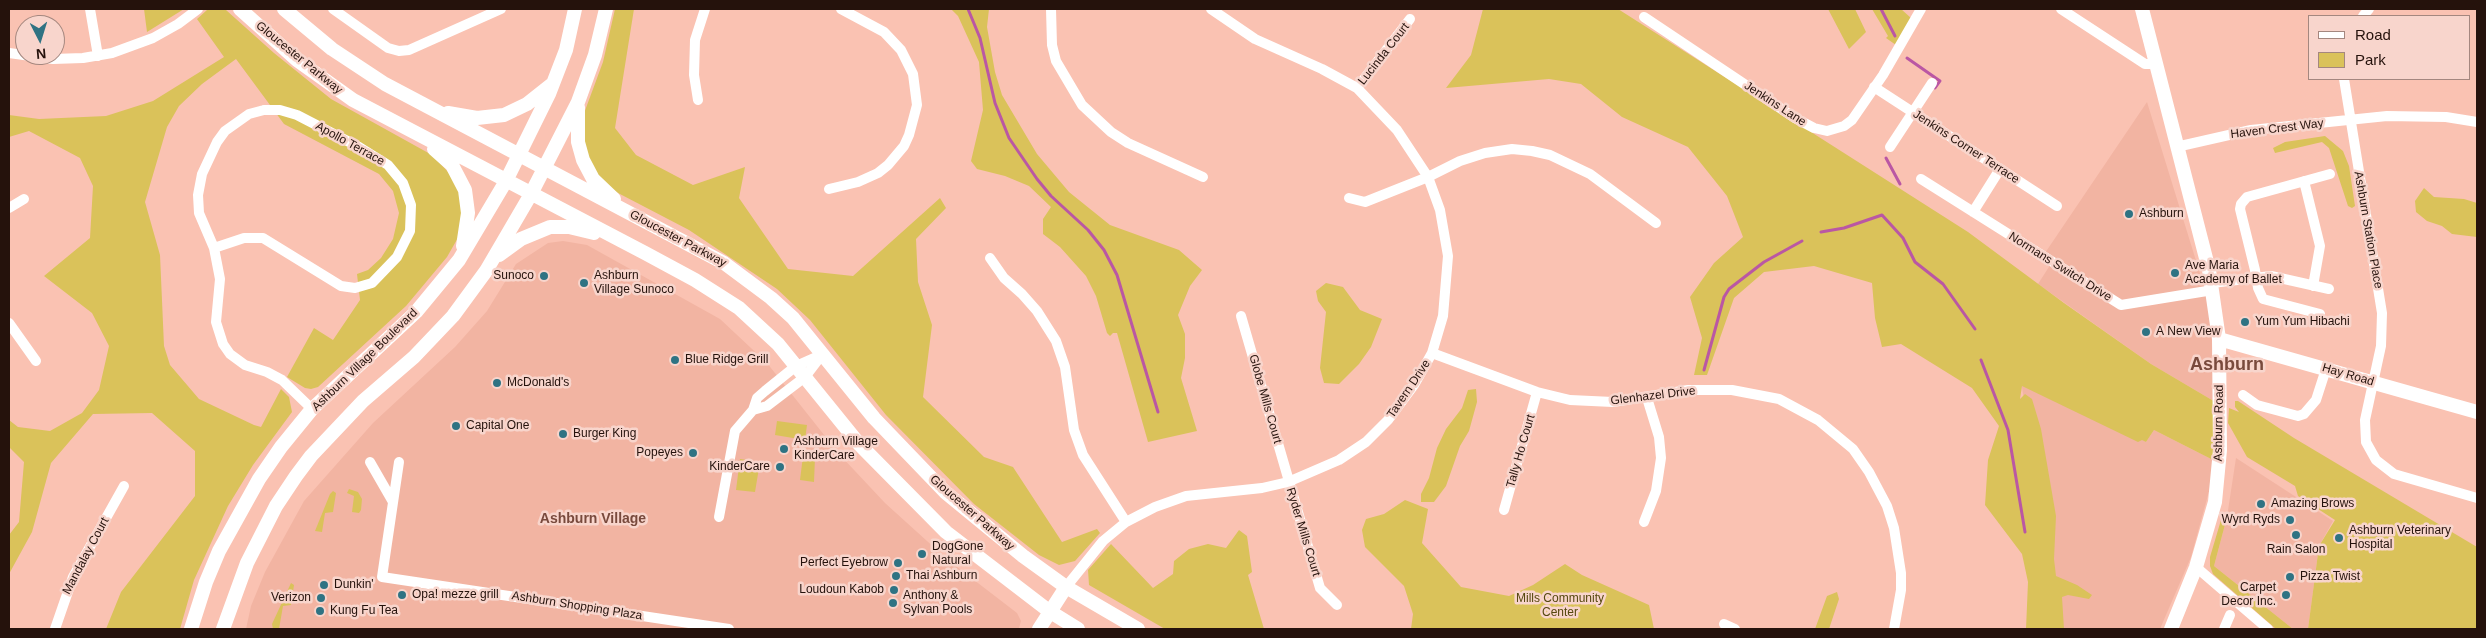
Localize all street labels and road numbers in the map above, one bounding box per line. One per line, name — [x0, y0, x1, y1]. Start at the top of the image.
street label: Gloucester Parkway — [253, 19, 345, 97]
street label: Lucinda Court — [1355, 20, 1413, 88]
street label: Jenkins Lane — [1741, 79, 1809, 129]
street label: Jenkins Corner Terrace — [1910, 107, 2022, 187]
street label: Haven Crest Way — [2230, 116, 2324, 142]
street label: Apollo Terrace — [313, 119, 387, 169]
street label: Ashburn Station Place — [2351, 170, 2385, 290]
street label: Gloucester Parkway — [627, 207, 729, 271]
street label: Normans Switch Drive — [2006, 229, 2114, 305]
street label: Ashburn Village Boulevard — [309, 306, 421, 414]
street label: Globe Mills Court — [1245, 353, 1285, 445]
street label: Tavern Drive — [1384, 357, 1434, 421]
street label: Hay Road — [2320, 361, 2376, 389]
street label: Glenhazel Drive — [1610, 384, 1696, 408]
street label: Ashburn Road — [2211, 385, 2227, 461]
street label: Tally Ho Court — [1504, 413, 1538, 489]
street label: Gloucester Parkway — [927, 472, 1017, 554]
street label: Ryder Mills Court — [1283, 486, 1323, 578]
street label: Mandalay Court — [60, 515, 112, 597]
street label: Ashburn Shopping Plaza — [511, 589, 643, 623]

